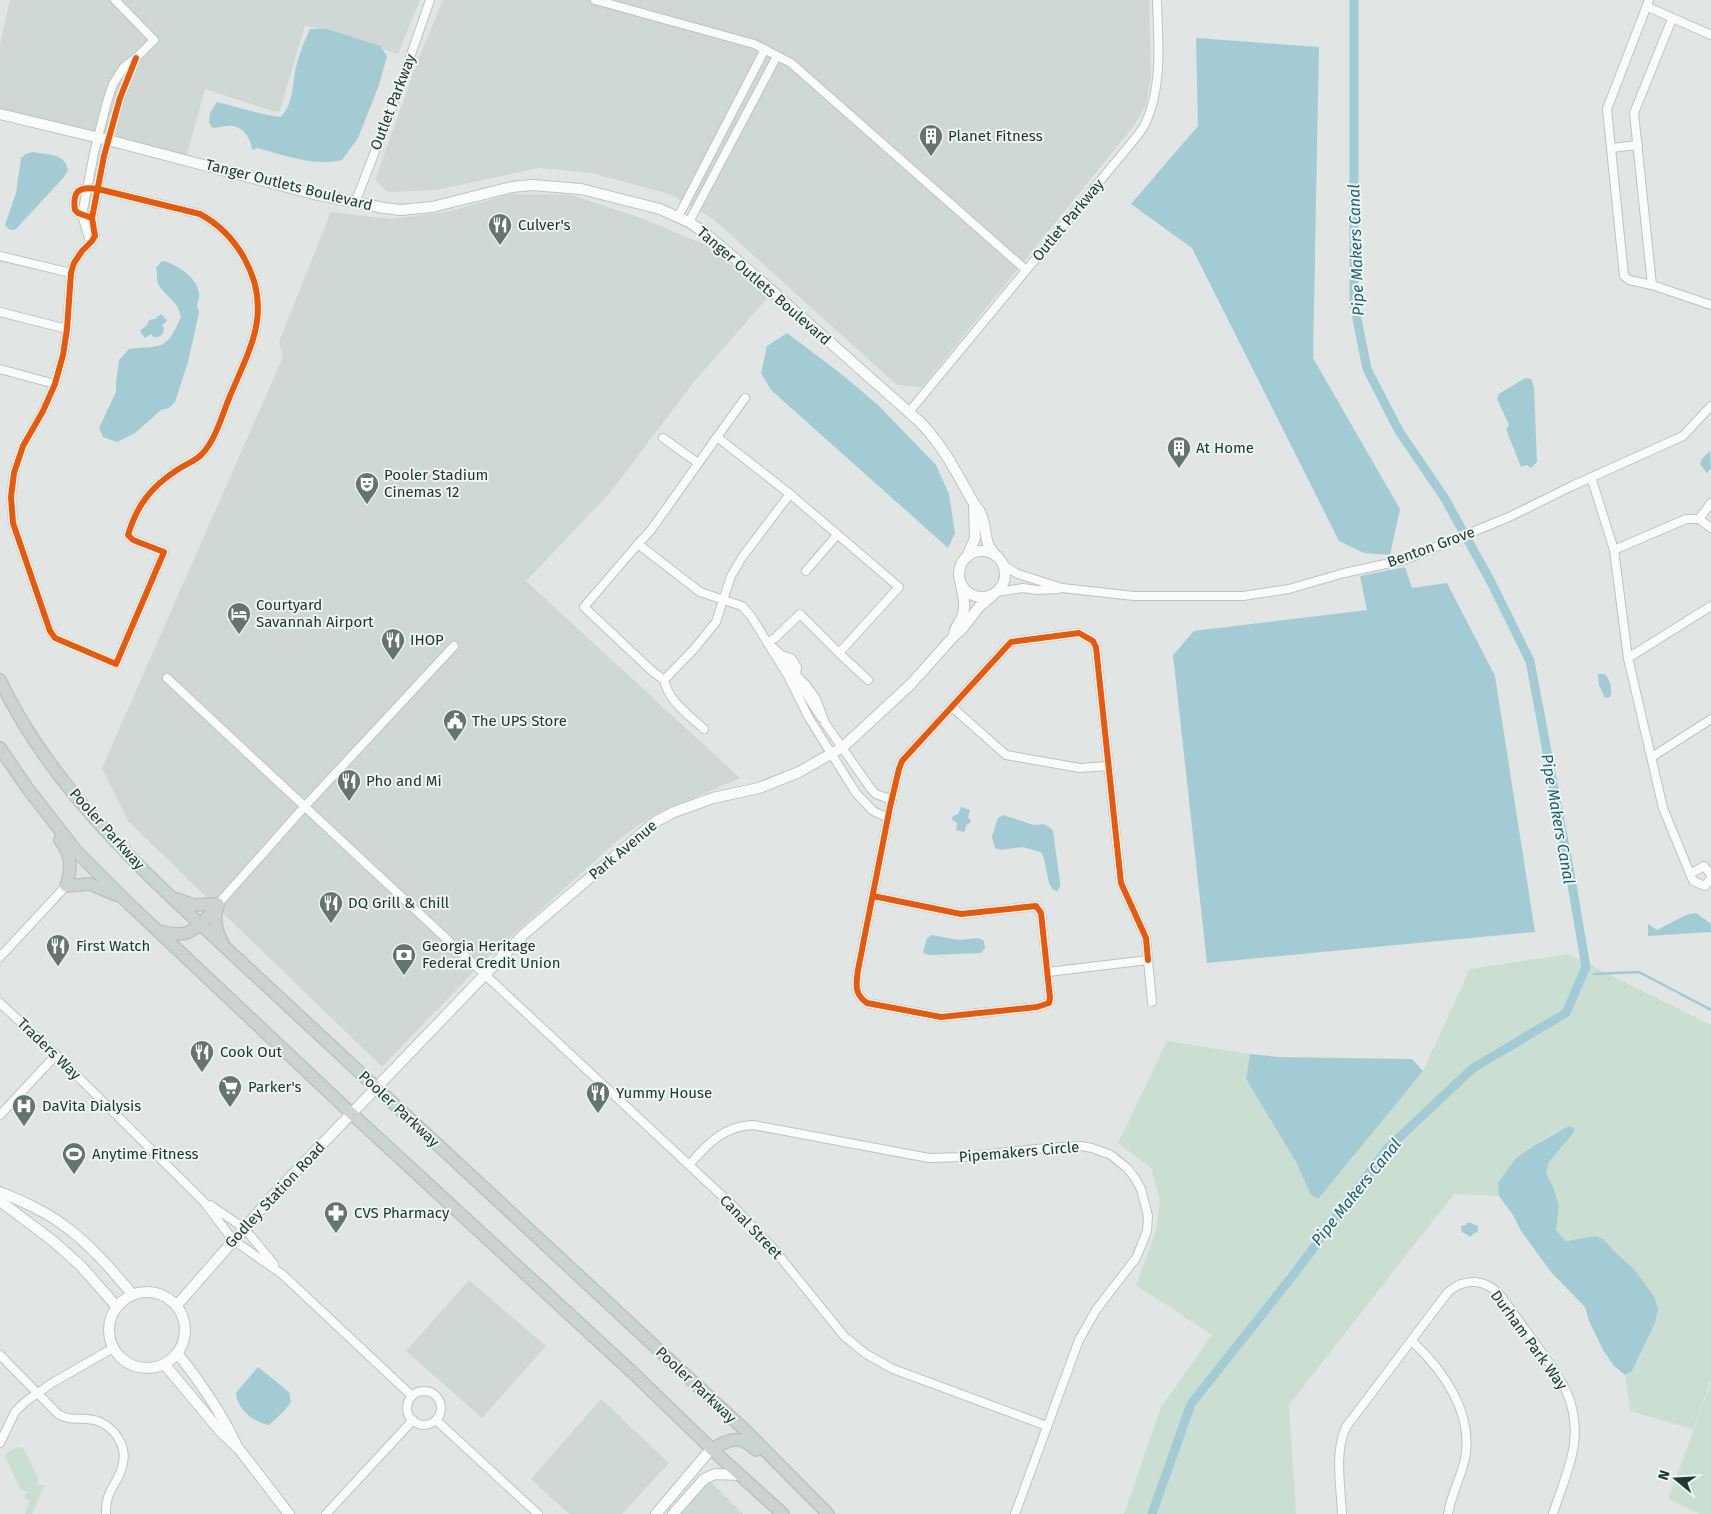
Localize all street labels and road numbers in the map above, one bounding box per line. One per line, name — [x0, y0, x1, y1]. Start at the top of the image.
street label: Outlet Parkway — [366, 51, 420, 153]
street label: Tanger Outlets Boulevard — [204, 156, 374, 214]
street label: Outlet Parkway — [1028, 175, 1108, 265]
street label: Tanger Outlets Boulevard — [693, 223, 835, 349]
street label: Benton Grove — [1385, 523, 1477, 571]
street label: Pooler Parkway — [66, 785, 149, 874]
street label: Park Avenue — [585, 816, 661, 884]
street label: Traders Way — [13, 1014, 85, 1084]
street label: Pooler Parkway — [355, 1067, 443, 1151]
street label: Godley Station Road — [221, 1138, 329, 1252]
street label: Pipemakers Circle — [958, 1138, 1080, 1166]
street label: Canal Street — [716, 1191, 786, 1263]
street label: Durham Park Way — [1487, 1287, 1572, 1394]
street label: Pooler Parkway — [652, 1343, 740, 1427]

